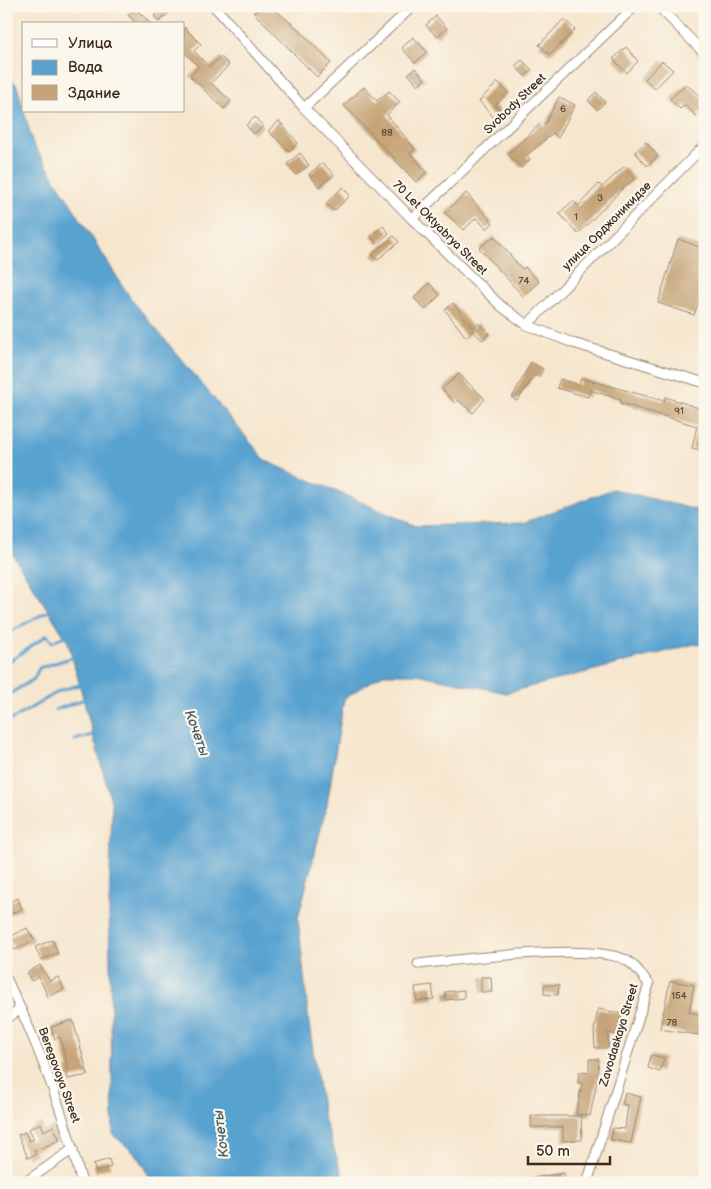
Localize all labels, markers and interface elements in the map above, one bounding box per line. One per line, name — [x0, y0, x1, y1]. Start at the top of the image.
legend — [22, 22, 185, 112]
text: Улица — [68, 34, 113, 53]
text: Вода — [68, 58, 103, 77]
street label: Svobody Street — [481, 70, 549, 137]
text: Здание — [68, 84, 120, 103]
house number: 6 — [560, 103, 566, 115]
house number: 88 — [381, 127, 393, 139]
street label: 70 Let Oktyabrya Street — [390, 178, 491, 279]
street label: улица Орджоникидзе — [559, 178, 655, 274]
house number: 3 — [597, 192, 603, 204]
house number: 1 — [574, 211, 578, 223]
house number: 74 — [518, 275, 530, 287]
house number: 91 — [674, 405, 684, 417]
water label: Кочеты — [181, 708, 213, 758]
street label: Zavodaskaya Street — [596, 982, 642, 1089]
house number: 154 — [671, 990, 687, 1002]
house number: 78 — [667, 1017, 678, 1029]
street label: Beregovaya Street — [35, 1025, 83, 1125]
water label: Кочеты — [210, 1109, 232, 1159]
scale bar — [528, 1134, 611, 1166]
text: 50 m — [536, 1142, 570, 1161]

